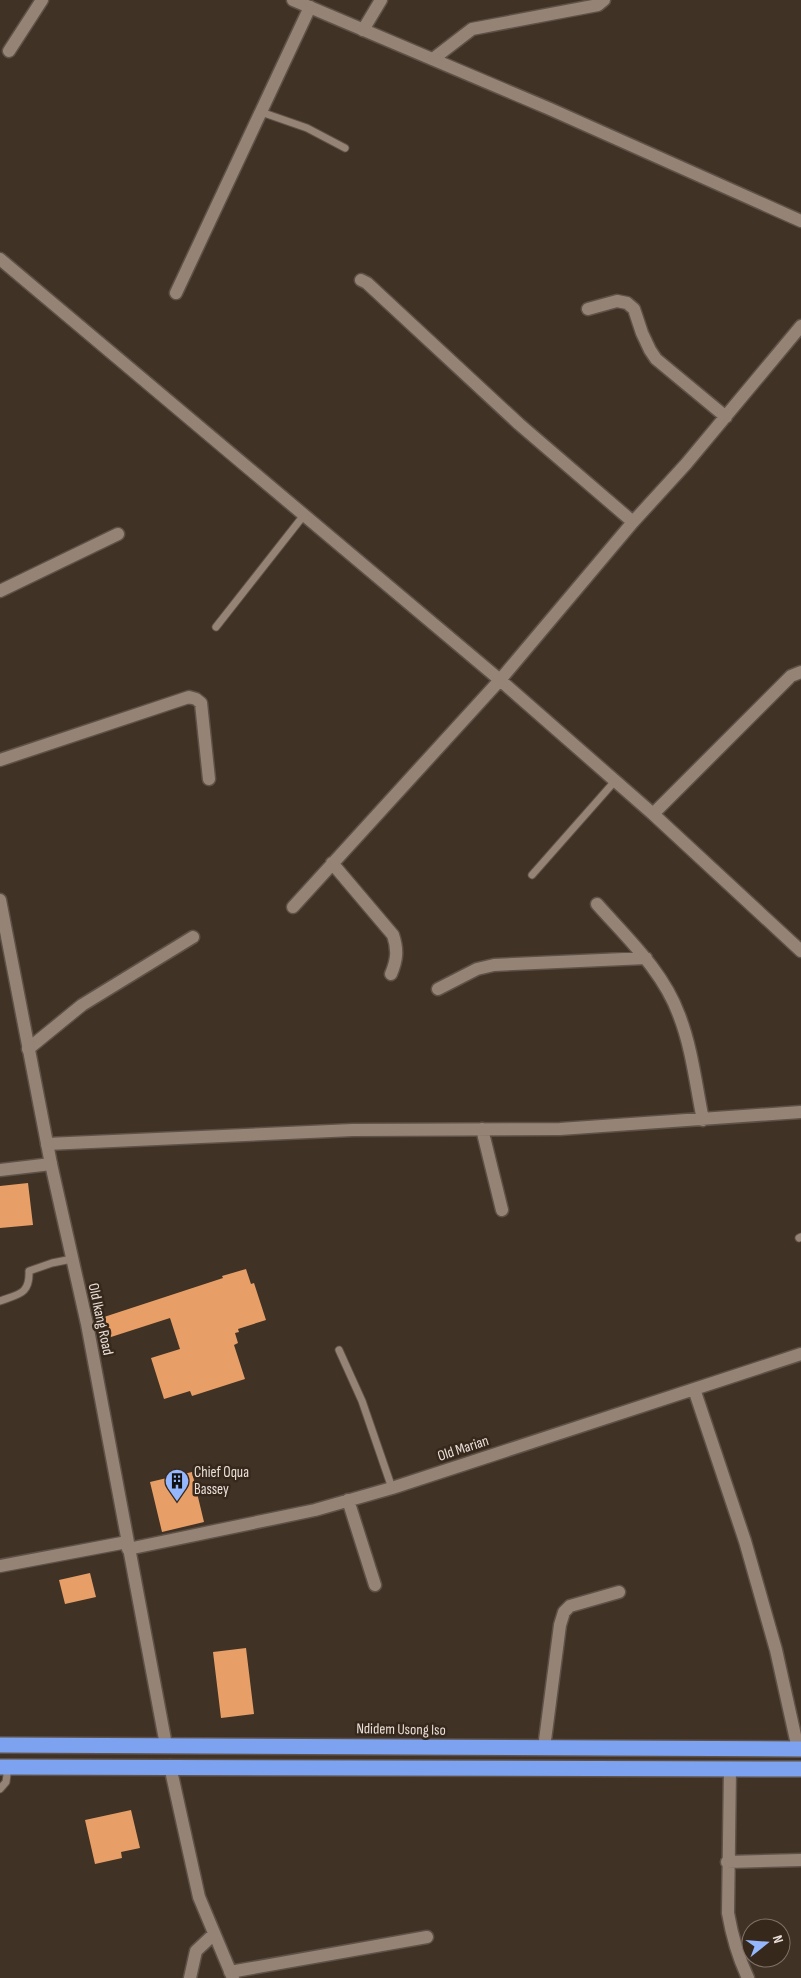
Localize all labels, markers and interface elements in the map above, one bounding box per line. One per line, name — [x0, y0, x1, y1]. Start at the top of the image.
street label: Old Ikang Road — [84, 1281, 117, 1357]
street label: Old Marian — [435, 1431, 491, 1466]
place label: Chief Oqua Bassey — [194, 1463, 249, 1499]
building icon: Chief Oqua Bassey — [164, 1468, 190, 1502]
street label: Ndidem Usong Iso — [356, 1719, 446, 1740]
north arrow — [741, 1918, 791, 1968]
text: N — [769, 1933, 787, 1945]

